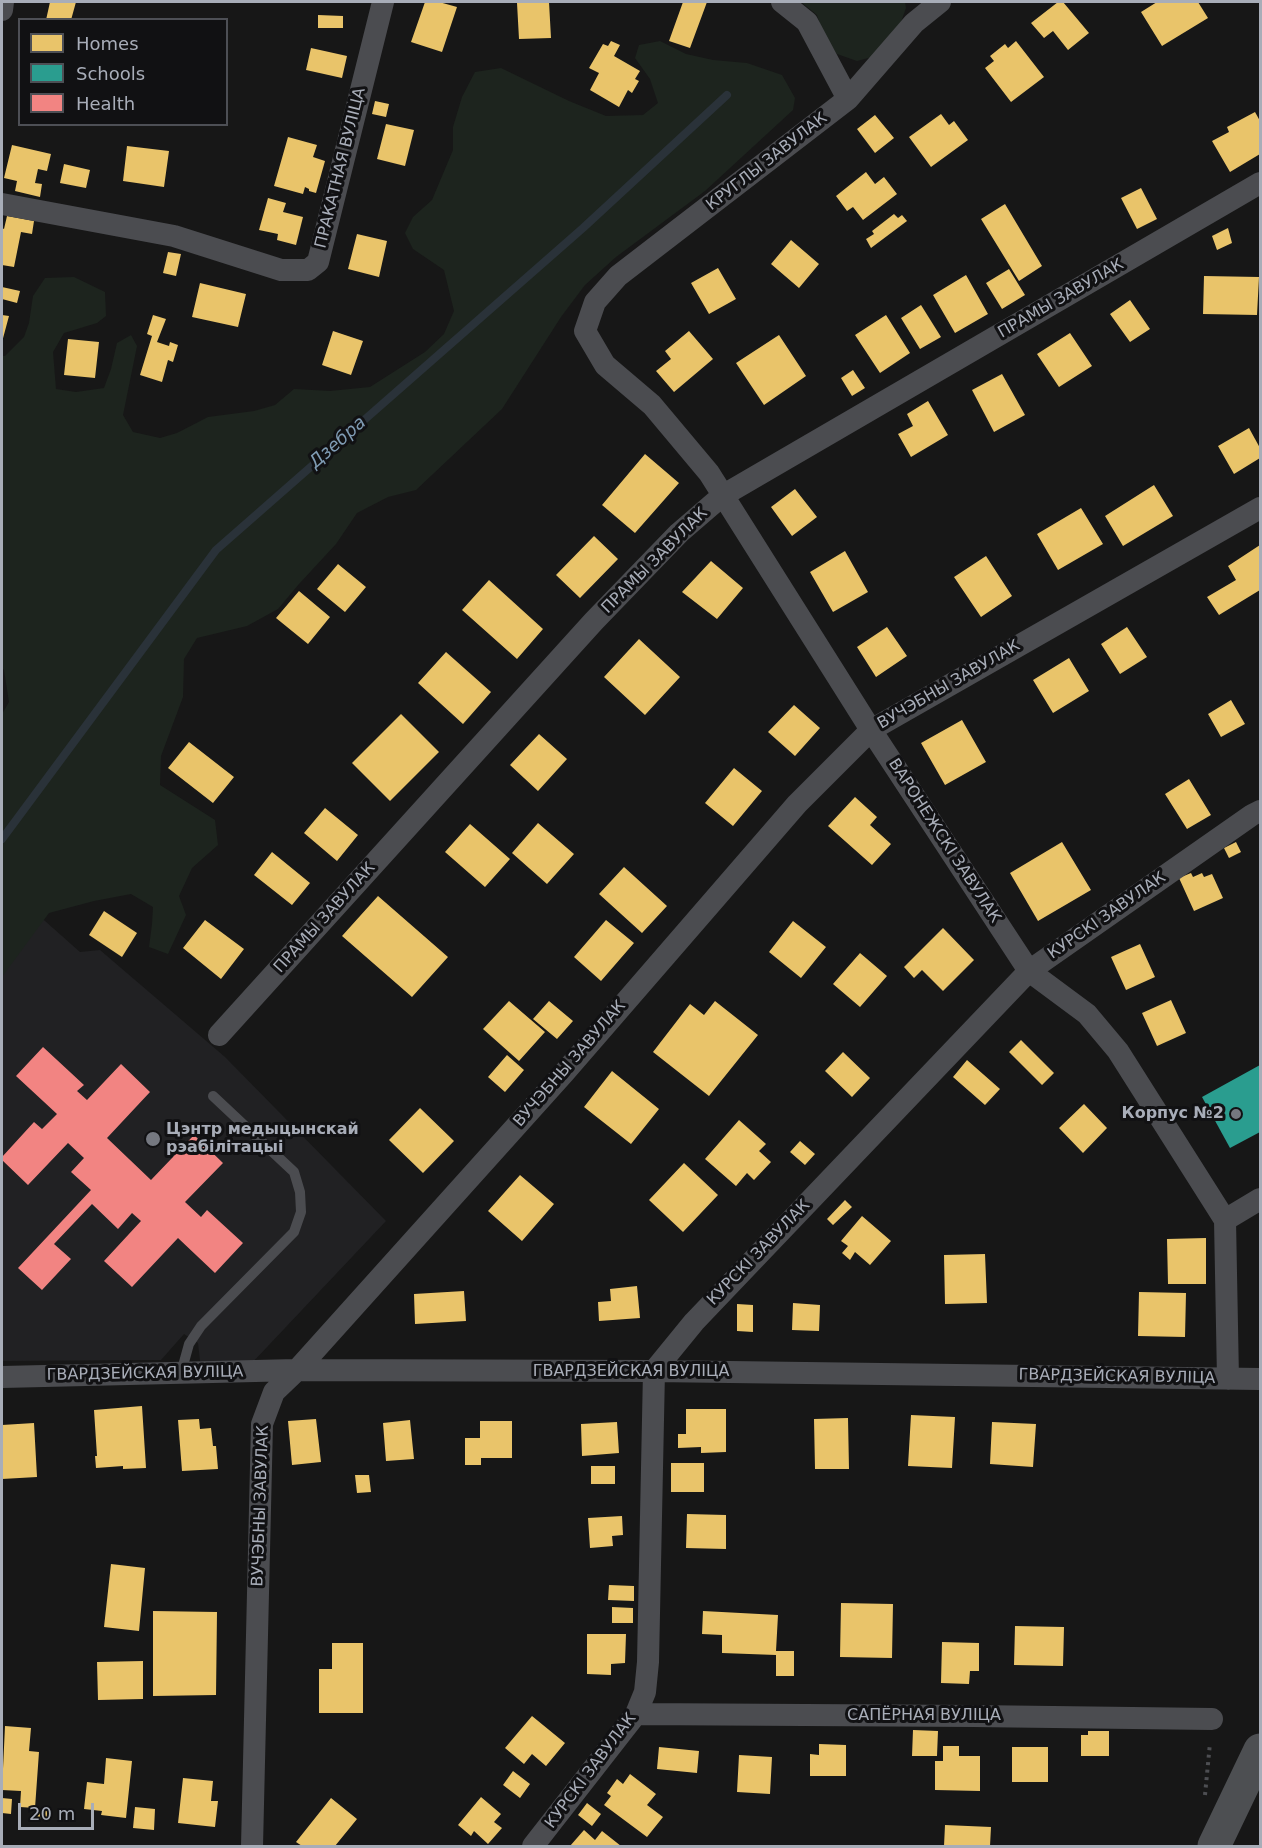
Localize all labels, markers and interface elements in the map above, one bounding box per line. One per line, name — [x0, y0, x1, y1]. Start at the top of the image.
legend — [18, 18, 228, 126]
text: Homes — [76, 33, 139, 54]
text: Schools — [76, 63, 145, 84]
street label: ПРАКАТНАЯ ВУЛІЦА — [312, 86, 370, 250]
text: Health — [76, 93, 135, 114]
street label: КРУГЛЫ ЗАВУЛАК — [703, 109, 831, 215]
street label: ПРАМЫ ЗАВУЛАК — [995, 255, 1127, 343]
water label: Дзебра — [305, 412, 371, 474]
street label: ПРАМЫ ЗАВУЛАК — [598, 504, 712, 618]
street label: ВУЧЭБНЫ ЗАВУЛАК — [874, 636, 1024, 734]
street label: ВАРОНЕЖСКІ ЗАВУЛАК — [884, 755, 1004, 927]
street label: ПРАМЫ ЗАВУЛАК — [270, 859, 380, 977]
street label: КУРСКІ ЗАВУЛАК — [1044, 868, 1170, 964]
street label: ВУЧЭБНЫ ЗАВУЛАК — [510, 997, 630, 1131]
place label: Корпус №2 — [1122, 1104, 1224, 1124]
marker: Корпус №2 — [1229, 1107, 1243, 1121]
place label: Цэнтр медыцынскай рэабілітацыі — [166, 1120, 359, 1158]
marker: Цэнтр медыцынскай рэабілітацыі — [144, 1130, 162, 1148]
street label: КУРСКІ ЗАВУЛАК — [704, 1196, 814, 1310]
street label: ГВАРДЗЕЙСКАЯ ВУЛІЦА — [533, 1362, 729, 1382]
street label: ГВАРДЗЕЙСКАЯ ВУЛІЦА — [47, 1363, 243, 1385]
street label: ГВАРДЗЕЙСКАЯ ВУЛІЦА — [1019, 1366, 1215, 1388]
street label: ВУЧЭБНЫ ЗАВУЛАК — [249, 1425, 273, 1587]
street label: САПЁРНАЯ ВУЛІЦА — [847, 1706, 1001, 1726]
street label: КУРСКІ ЗАВУЛАК — [541, 1710, 641, 1832]
scale bar — [21, 1791, 98, 1829]
text: 20 m — [29, 1803, 75, 1824]

